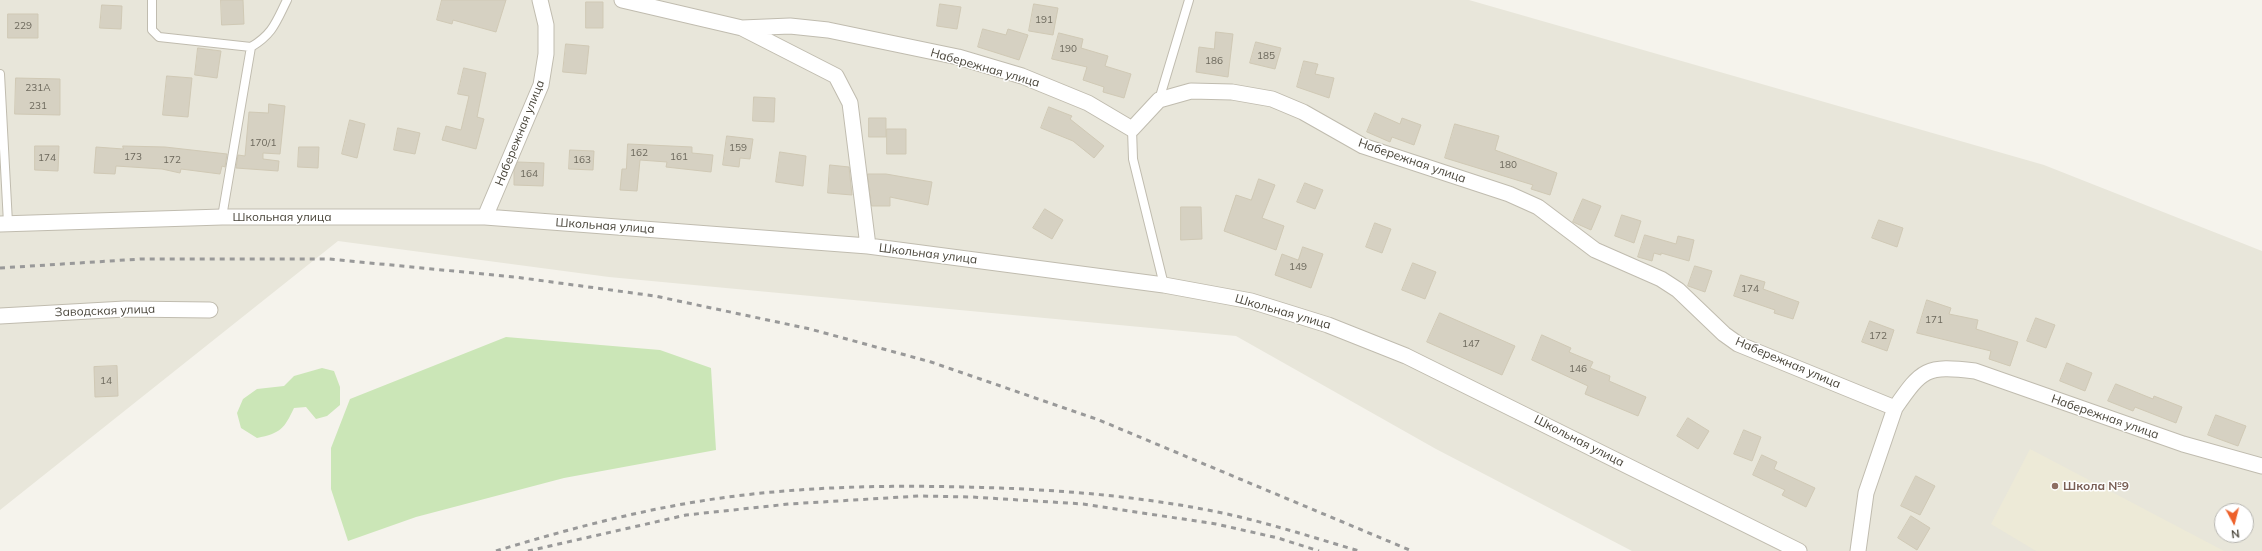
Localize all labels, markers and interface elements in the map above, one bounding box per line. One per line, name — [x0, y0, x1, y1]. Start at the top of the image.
house number: 191 — [1035, 14, 1053, 26]
house number: 229 — [14, 20, 32, 32]
house number: 190 — [1059, 43, 1077, 55]
street label: Набережная улица — [929, 46, 1041, 90]
house number: 185 — [1257, 50, 1275, 62]
house number: 186 — [1205, 55, 1223, 67]
street label: Набережная улица — [492, 78, 548, 188]
house number: 231А — [25, 82, 51, 94]
house number: 231 — [29, 100, 47, 112]
street label: Набережная улица — [1356, 136, 1468, 186]
house number: 170/1 — [250, 137, 276, 149]
house number: 159 — [729, 142, 747, 154]
house number: 162 — [630, 147, 648, 159]
house number: 173 — [124, 151, 142, 163]
house number: 161 — [670, 151, 688, 163]
house number: 174 — [38, 152, 56, 164]
house number: 172 — [163, 154, 181, 166]
house number: 163 — [573, 154, 591, 166]
house number: 180 — [1499, 159, 1517, 171]
house number: 164 — [520, 168, 538, 180]
street label: Школьная улица — [232, 210, 332, 224]
street label: Школьная улица — [555, 215, 655, 237]
street label: Школьная улица — [878, 241, 978, 267]
house number: 149 — [1289, 261, 1307, 273]
house number: 174 — [1741, 283, 1759, 295]
street label: Школьная улица — [1233, 291, 1333, 333]
street label: Заводская улица — [54, 302, 156, 320]
house number: 171 — [1925, 314, 1943, 326]
house number: 172 — [1869, 330, 1887, 342]
street label: Набережная улица — [1733, 334, 1843, 392]
house number: 147 — [1462, 338, 1480, 350]
house number: 146 — [1569, 363, 1587, 375]
house number: 14 — [100, 375, 112, 387]
street label: Набережная улица — [2049, 392, 2161, 442]
street label: Школьная улица — [1532, 412, 1626, 470]
place label: Школа №9 — [2063, 479, 2129, 493]
marker: Школа №9 — [2050, 481, 2060, 491]
north arrow — [2214, 503, 2254, 543]
text: N — [2230, 526, 2240, 541]

